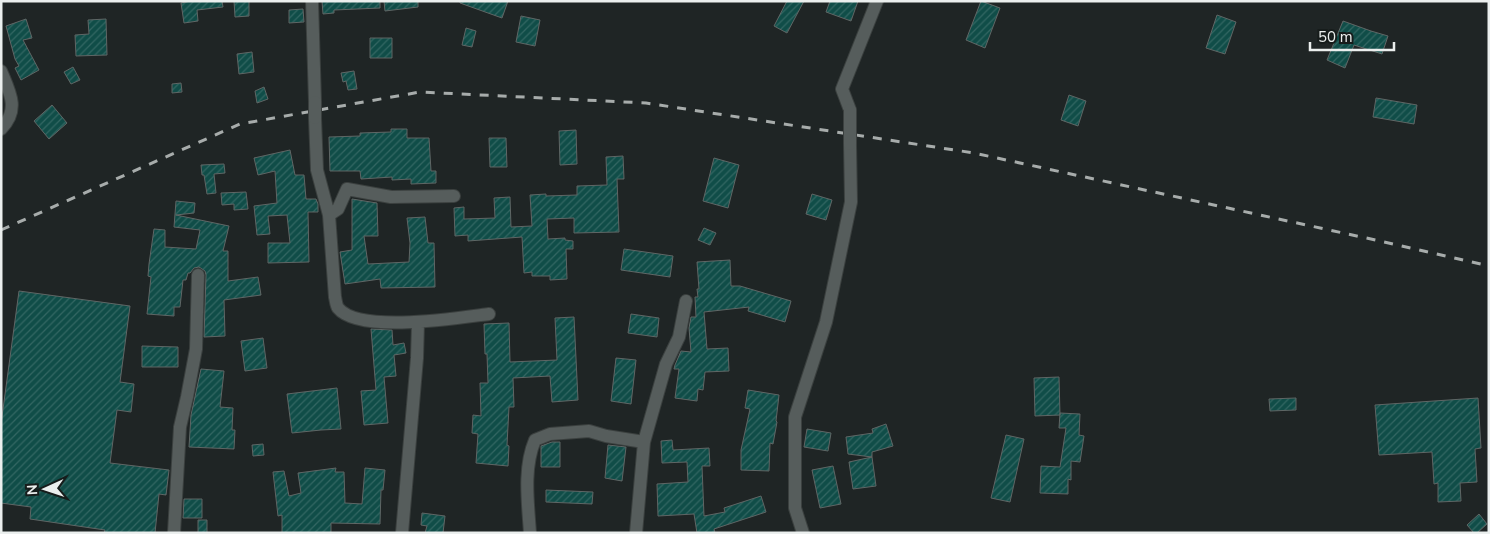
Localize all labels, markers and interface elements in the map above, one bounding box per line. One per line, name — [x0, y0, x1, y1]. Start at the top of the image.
scale bar — [1310, 20, 1394, 52]
text: 50 m — [1318, 27, 1353, 47]
north arrow — [20, 464, 70, 514]
text: N — [23, 484, 42, 495]

